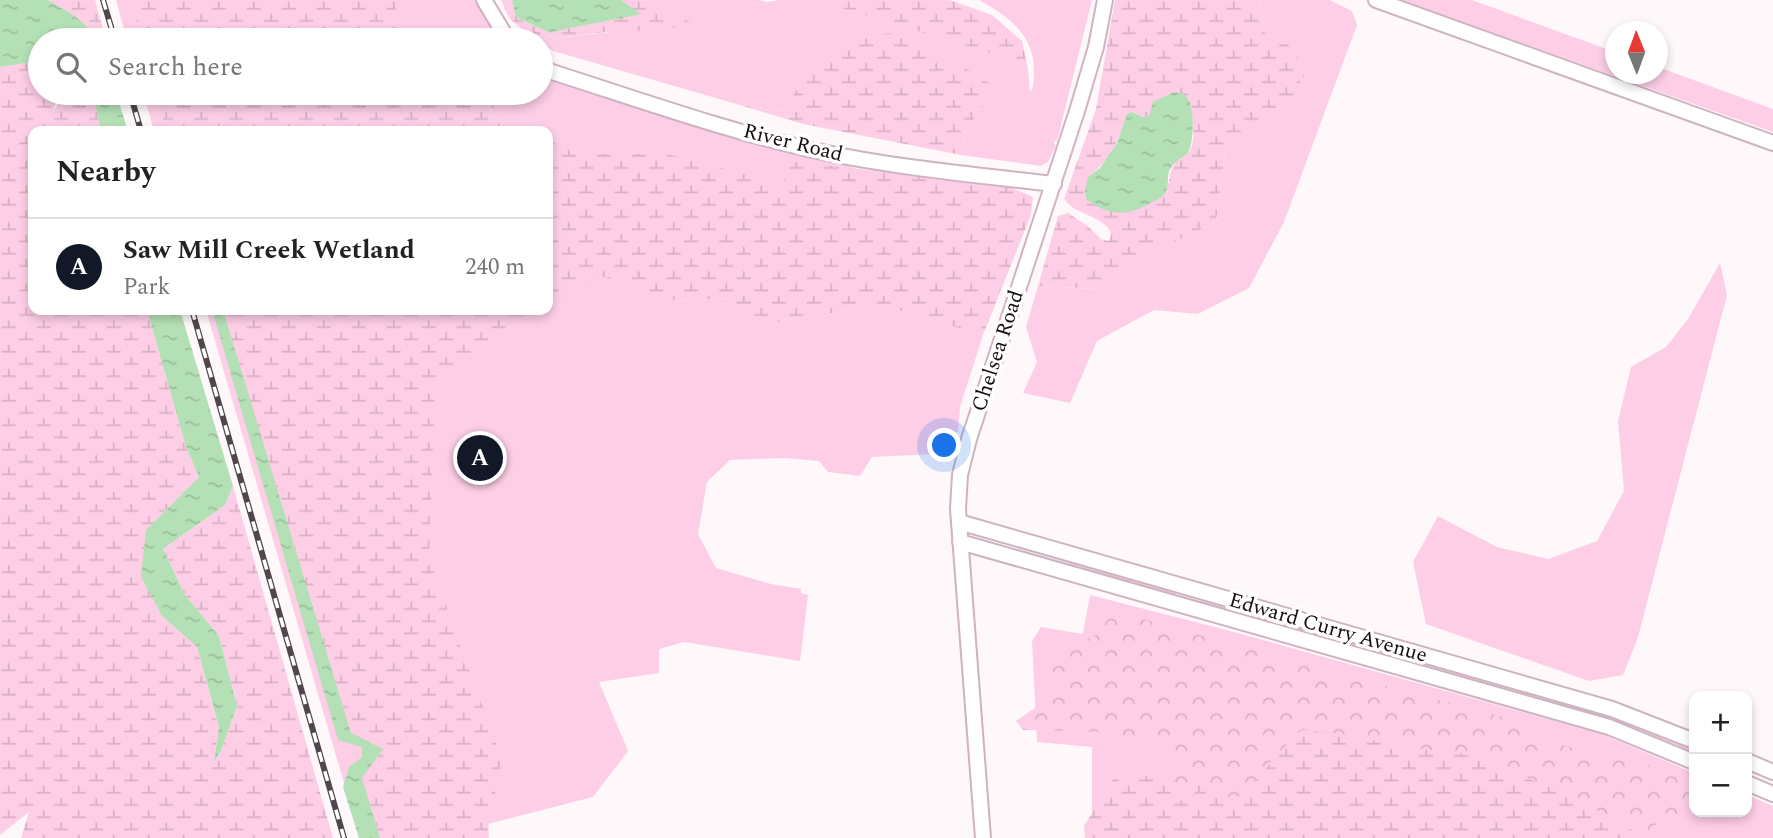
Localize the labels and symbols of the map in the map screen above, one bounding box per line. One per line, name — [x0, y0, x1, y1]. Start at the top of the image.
north arrow — [1605, 21, 1668, 84]
street label: River Road — [740, 115, 846, 171]
street label: Chelsea Road — [963, 286, 1033, 416]
your location — [927, 428, 961, 462]
pin: A — [457, 432, 503, 484]
street label: Edward Curry Avenue — [1225, 584, 1431, 672]

